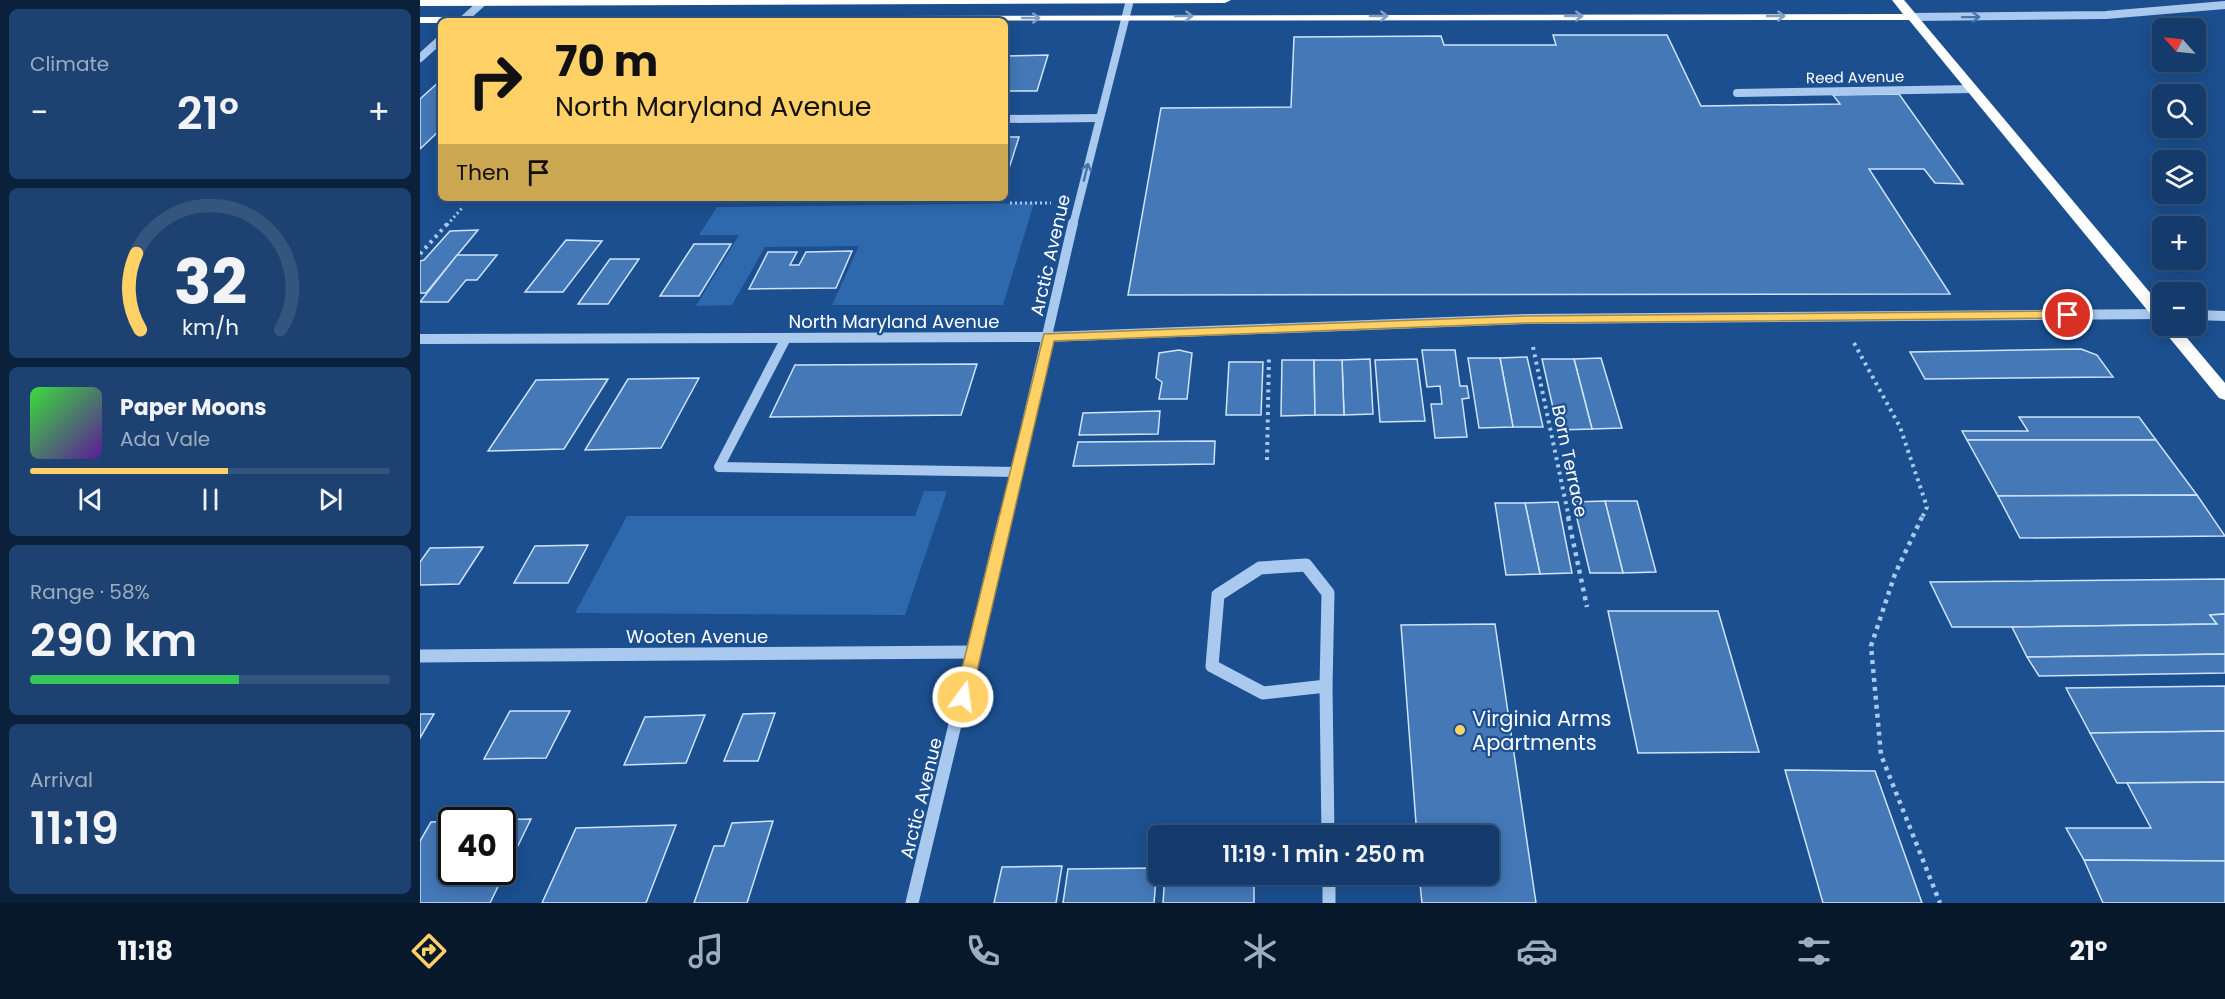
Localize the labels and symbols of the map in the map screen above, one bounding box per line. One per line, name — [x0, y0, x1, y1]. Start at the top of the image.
one-way arrow — [1173, 10, 1193, 22]
one-way arrow — [1368, 10, 1388, 22]
one-way arrow — [1563, 10, 1583, 22]
one-way arrow — [1766, 10, 1786, 22]
one-way arrow — [1960, 11, 1980, 22]
one-way arrow — [1021, 12, 1041, 24]
north arrow — [2152, 18, 2206, 72]
street label: Reed Avenue — [1806, 66, 1904, 88]
one-way arrow — [1080, 163, 1092, 182]
street label: Arctic Avenue — [1024, 192, 1076, 318]
pin — [2042, 289, 2093, 340]
street label: North Maryland Avenue — [789, 309, 999, 334]
street label: Born Terrace — [1546, 403, 1594, 519]
street label: Wooten Avenue — [626, 624, 768, 649]
position arrow — [931, 665, 995, 729]
place label: Virginia Arms Apartments — [1472, 704, 1612, 757]
marker: Virginia Arms Apartments — [1453, 723, 1467, 737]
street label: Arctic Avenue — [894, 735, 948, 861]
speed limit sign: 40 — [438, 807, 516, 885]

